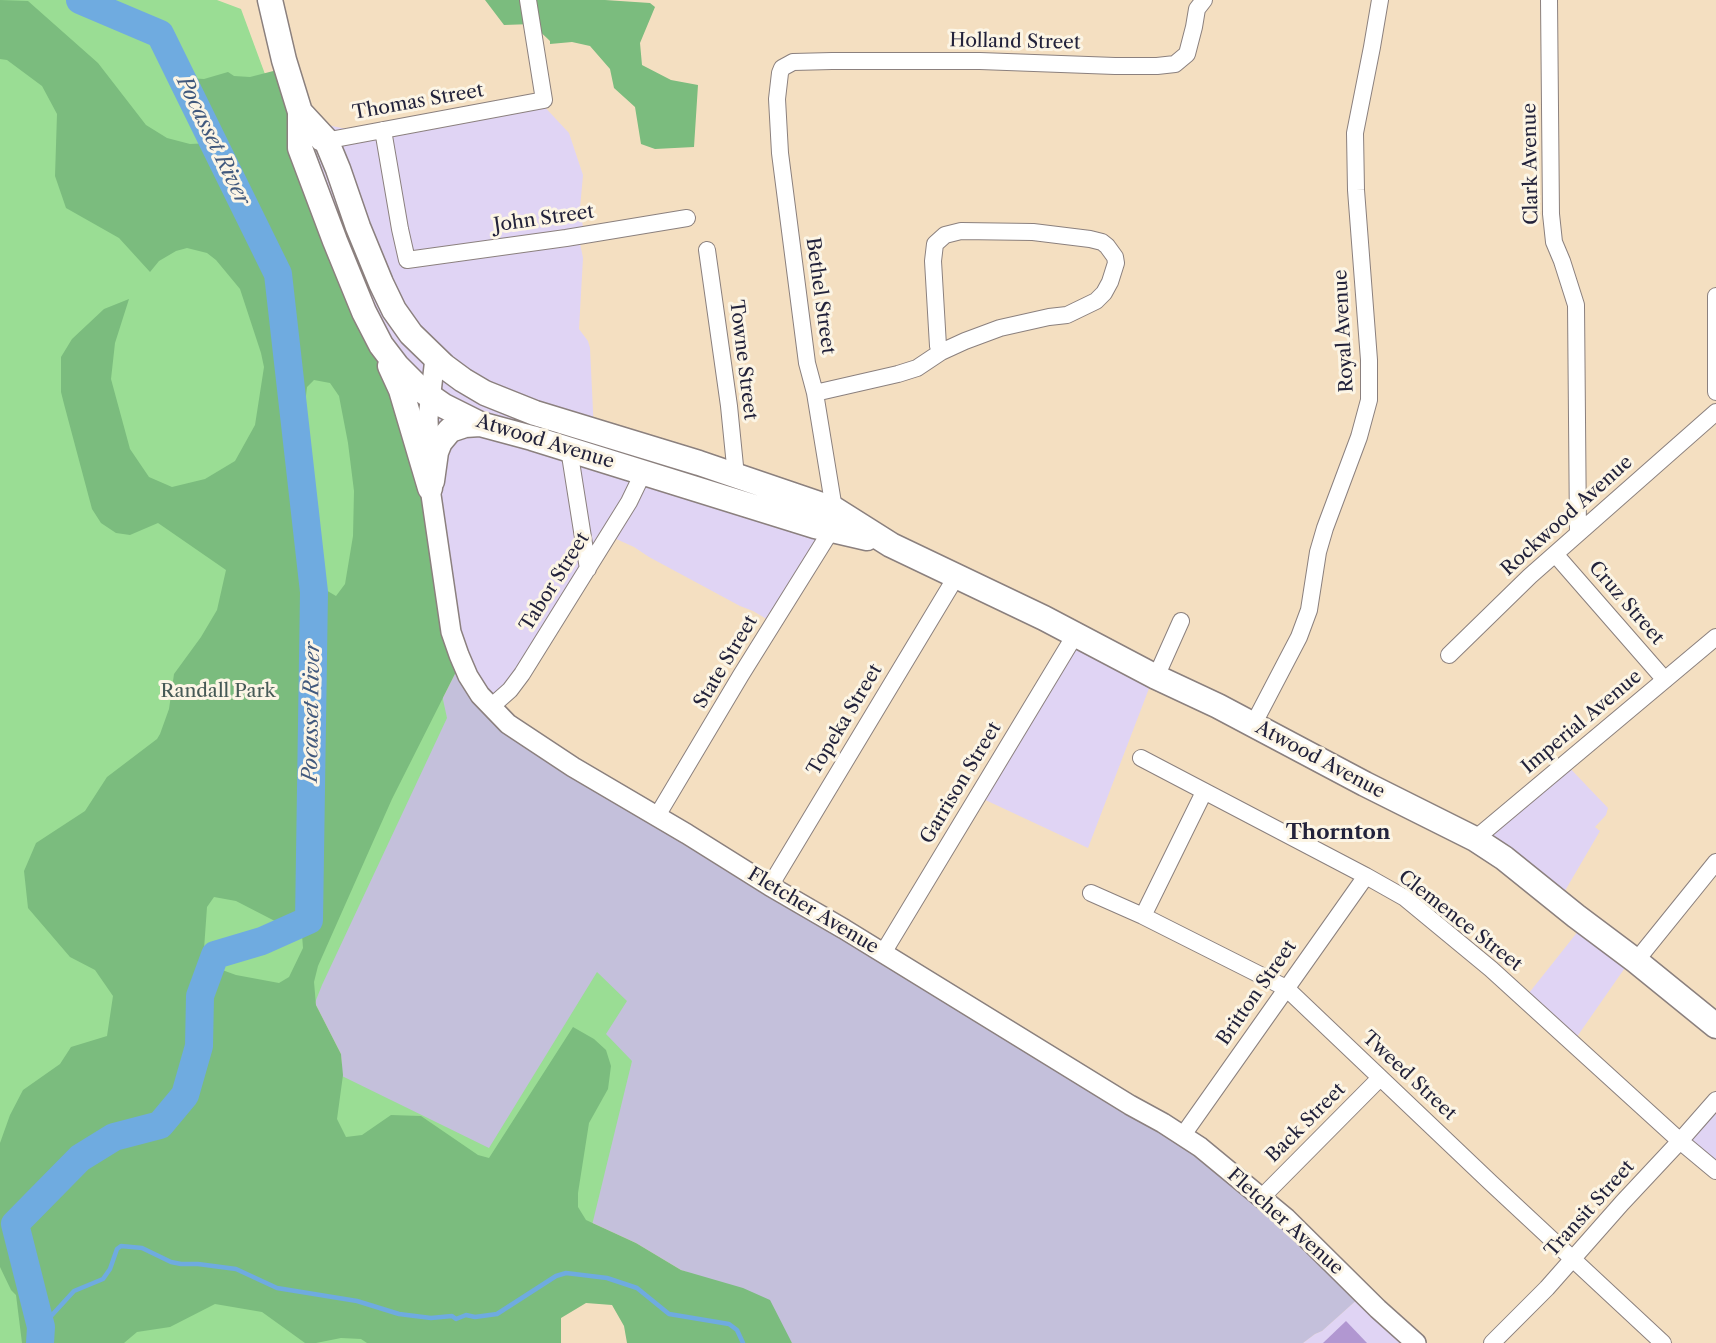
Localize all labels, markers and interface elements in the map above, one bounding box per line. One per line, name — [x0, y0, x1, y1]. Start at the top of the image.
street label: Holland Street — [949, 29, 1081, 55]
water label: Pocasset River — [171, 72, 255, 210]
street label: Thomas Street — [351, 79, 485, 125]
street label: Clark Avenue — [1519, 103, 1543, 225]
street label: John Street — [492, 201, 596, 237]
street label: Bethel Street — [801, 236, 839, 356]
street label: Royal Avenue — [1329, 269, 1359, 393]
street label: Towne Street — [724, 299, 762, 421]
street label: Atwood Avenue — [473, 410, 617, 474]
street label: Rockwood Avenue — [1497, 451, 1637, 581]
street label: Tabor Street — [516, 528, 594, 636]
street label: Cruz Street — [1584, 557, 1668, 649]
street label: State Street — [689, 611, 763, 713]
water label: Pocasset River — [298, 642, 326, 782]
street label: Topeka Street — [803, 660, 887, 780]
street label: Imperial Avenue — [1518, 665, 1646, 779]
park label: Randall Park — [160, 681, 276, 703]
street label: Atwood Avenue — [1251, 716, 1389, 804]
street label: Garrison Street — [916, 718, 1006, 848]
district label: Thornton — [1286, 820, 1390, 846]
street label: Fletcher Avenue — [744, 863, 882, 959]
street label: Clemence Street — [1394, 866, 1526, 976]
street label: Britton Street — [1212, 936, 1302, 1050]
street label: Tweed Street — [1357, 1027, 1461, 1125]
street label: Back Street — [1261, 1078, 1351, 1168]
street label: Transit Street — [1541, 1156, 1639, 1262]
street label: Fletcher Avenue — [1222, 1164, 1348, 1280]

